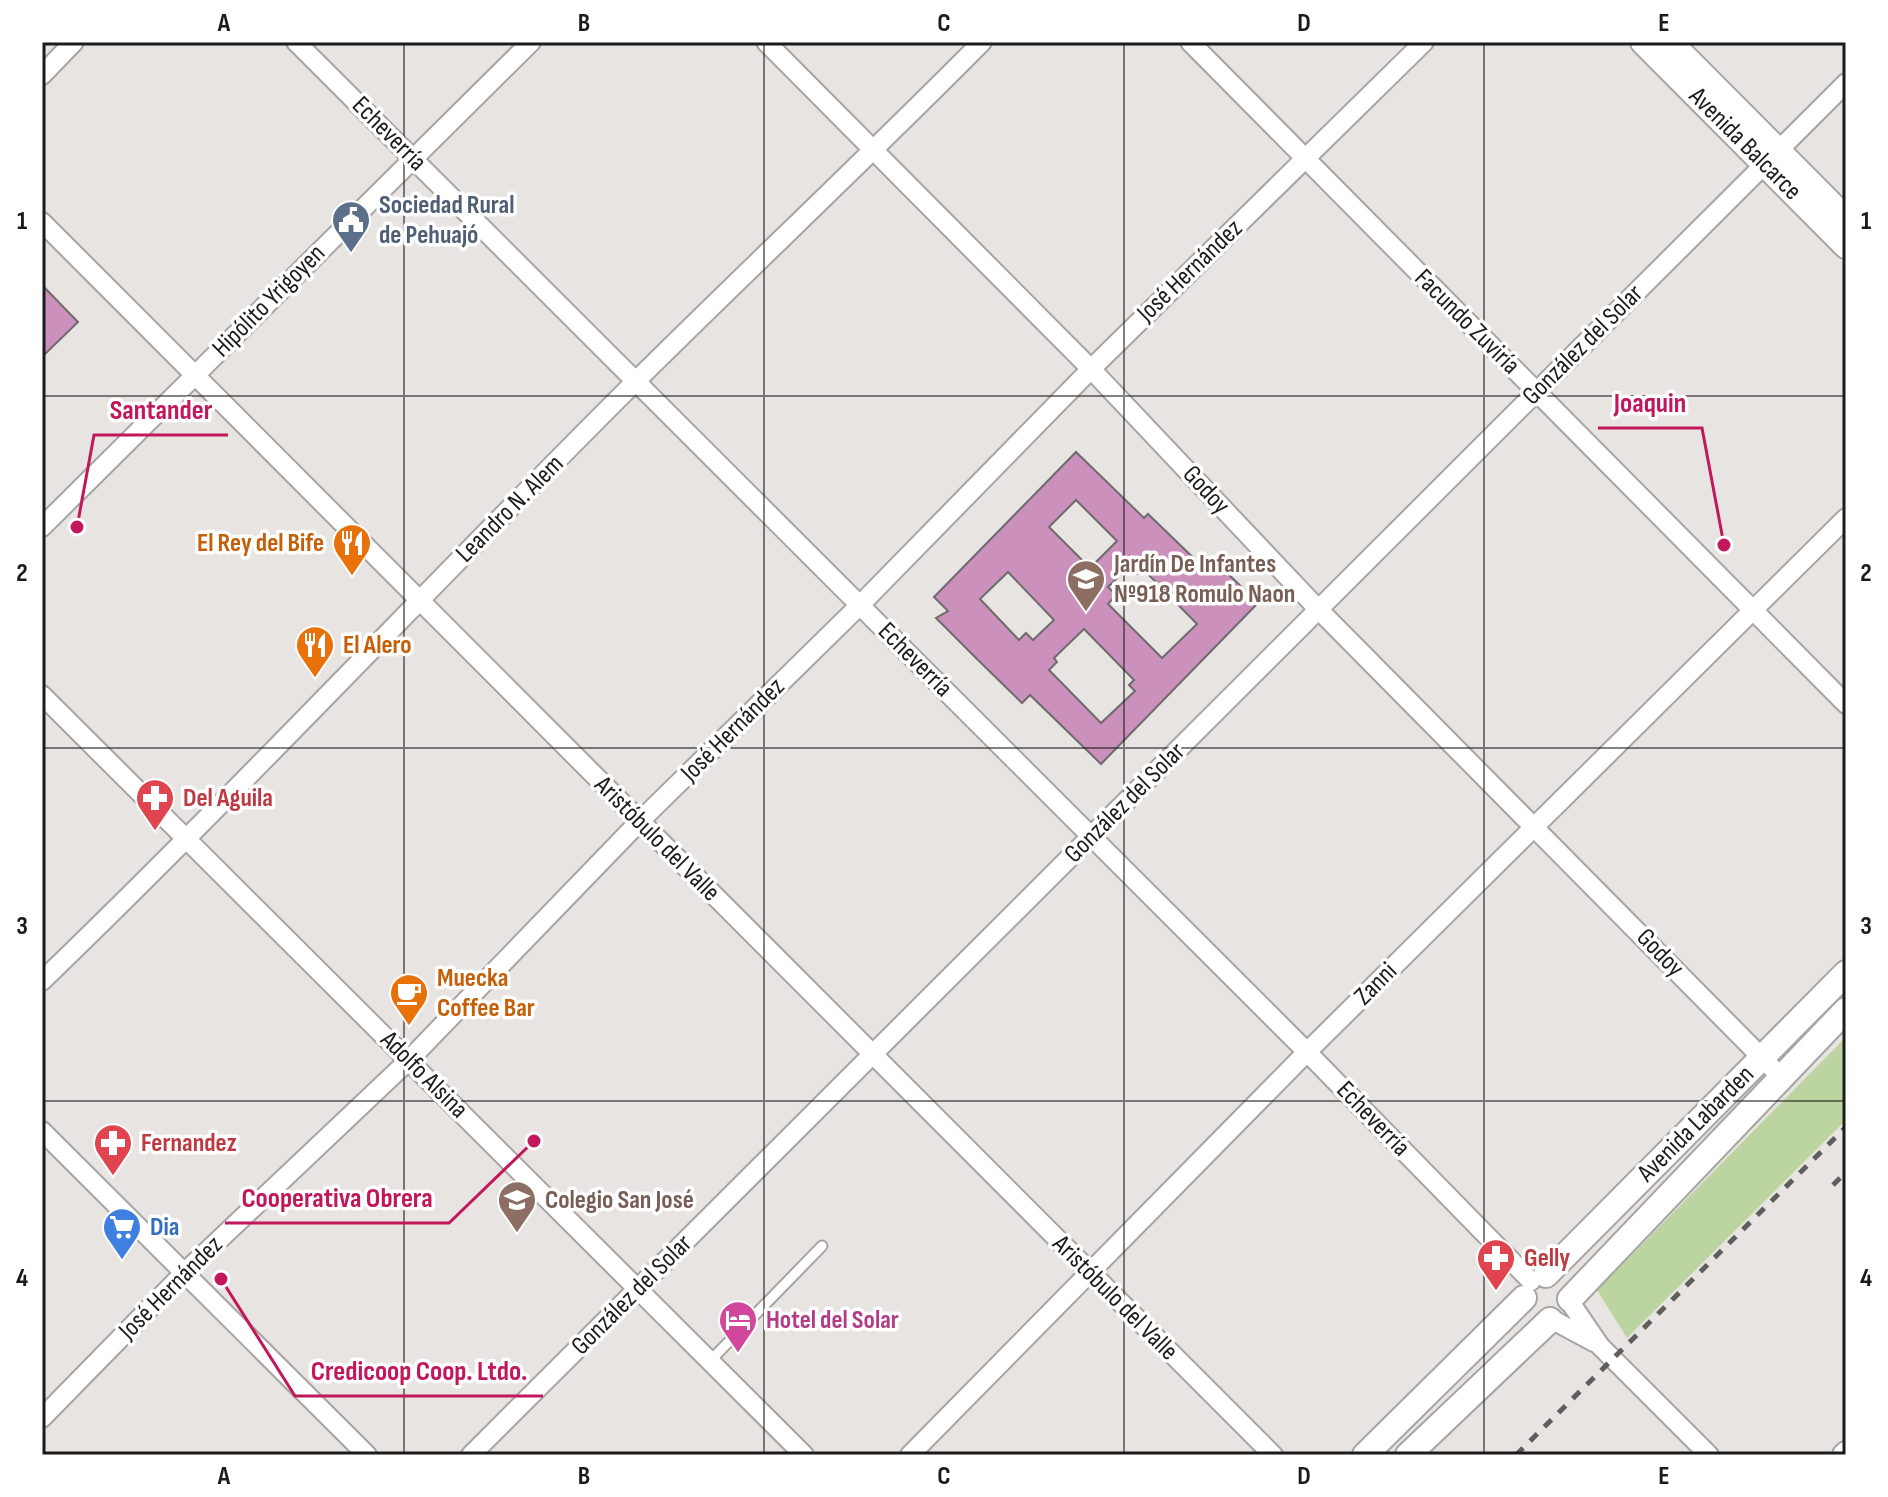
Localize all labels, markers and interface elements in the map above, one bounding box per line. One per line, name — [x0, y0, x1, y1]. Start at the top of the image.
text: A — [217, 8, 231, 39]
text: B — [578, 8, 590, 39]
text: C — [937, 8, 951, 39]
text: D — [1297, 8, 1311, 39]
text: E — [1658, 8, 1670, 39]
street label: Avenida Balcarce — [1682, 81, 1808, 207]
street label: Echeverría — [345, 90, 433, 178]
place label: Sociedad Rural de Pehuajó — [379, 190, 514, 251]
public building icon: Sociedad Rural de Pehuajó — [330, 199, 372, 254]
text: 1 — [17, 206, 27, 237]
text: 1 — [1861, 206, 1871, 237]
street label: José Hernández — [1130, 213, 1249, 329]
street label: Hipólito Yrigoyen — [206, 238, 332, 364]
street label: Facundo Zuviría — [1408, 263, 1526, 381]
street label: González del Solar — [1516, 278, 1650, 412]
callout: Joaquin — [1598, 376, 1702, 428]
callout: Santander — [94, 383, 228, 435]
text: Joaquin — [1613, 387, 1686, 420]
text: Santander — [110, 394, 213, 427]
street label: Leandro N. Alem — [450, 449, 570, 569]
street label: Godoy — [1176, 459, 1236, 521]
restaurant icon: El Rey del Bife — [331, 522, 373, 577]
place label: El Rey del Bife — [197, 528, 324, 559]
place label: Jardín De Infantes Nº918 Romulo Naon — [1113, 549, 1295, 610]
text: 2 — [16, 558, 28, 589]
school or university icon: Jardín De Infantes Nº918 Romulo Naon — [1065, 558, 1107, 613]
text: 2 — [1860, 558, 1872, 589]
street label: Echeverría — [871, 616, 959, 704]
restaurant icon: El Alero — [294, 624, 336, 679]
place label: El Alero — [343, 630, 412, 661]
street label: José Hernández — [674, 672, 791, 789]
street label: González del Solar — [1058, 736, 1192, 870]
street label: Aristóbulo del Valle — [587, 769, 726, 908]
pharmacy icon: Del Aguila — [134, 777, 176, 832]
place label: Del Aguila — [183, 783, 273, 814]
text: 3 — [16, 911, 28, 942]
text: 3 — [1860, 911, 1872, 942]
street label: Godoy — [1630, 922, 1690, 984]
street label: Zanni — [1348, 956, 1404, 1012]
place label: Muecka Coffee Bar — [437, 963, 535, 1024]
cafe icon: Muecka Coffee Bar — [388, 972, 430, 1027]
street label: Adolfo Alsina — [373, 1024, 474, 1125]
street label: Avenida Labarden — [1631, 1059, 1761, 1189]
street label: Echeverría — [1330, 1075, 1416, 1163]
pharmacy icon: Fernandez — [92, 1122, 134, 1177]
place label: Fernandez — [141, 1128, 237, 1159]
callout: Cooperativa Obrera — [225, 1171, 449, 1223]
school or university icon: Colegio San José — [496, 1179, 538, 1234]
text: Cooperativa Obrera — [241, 1182, 433, 1215]
place label: Colegio San José — [545, 1185, 694, 1216]
supermarket icon: Dia — [101, 1206, 143, 1261]
place label: Dia — [150, 1212, 179, 1243]
street label: González del Solar — [565, 1228, 699, 1362]
street label: Aristóbulo del Valle — [1045, 1228, 1184, 1367]
street label: José Hernández — [112, 1230, 229, 1347]
pharmacy icon: Gelly — [1475, 1237, 1517, 1292]
place label: Gelly — [1524, 1243, 1570, 1274]
text: 4 — [16, 1263, 28, 1294]
text: 4 — [1860, 1263, 1872, 1294]
hotel icon: Hotel del Solar — [717, 1299, 759, 1354]
place label: Hotel del Solar — [766, 1305, 899, 1336]
callout: Credicoop Coop. Ltdo. — [295, 1344, 543, 1396]
text: Credicoop Coop. Ltdo. — [311, 1355, 527, 1388]
text: A — [217, 1461, 231, 1492]
text: B — [578, 1461, 590, 1492]
text: C — [937, 1461, 951, 1492]
text: D — [1297, 1461, 1311, 1492]
text: E — [1658, 1461, 1670, 1492]

